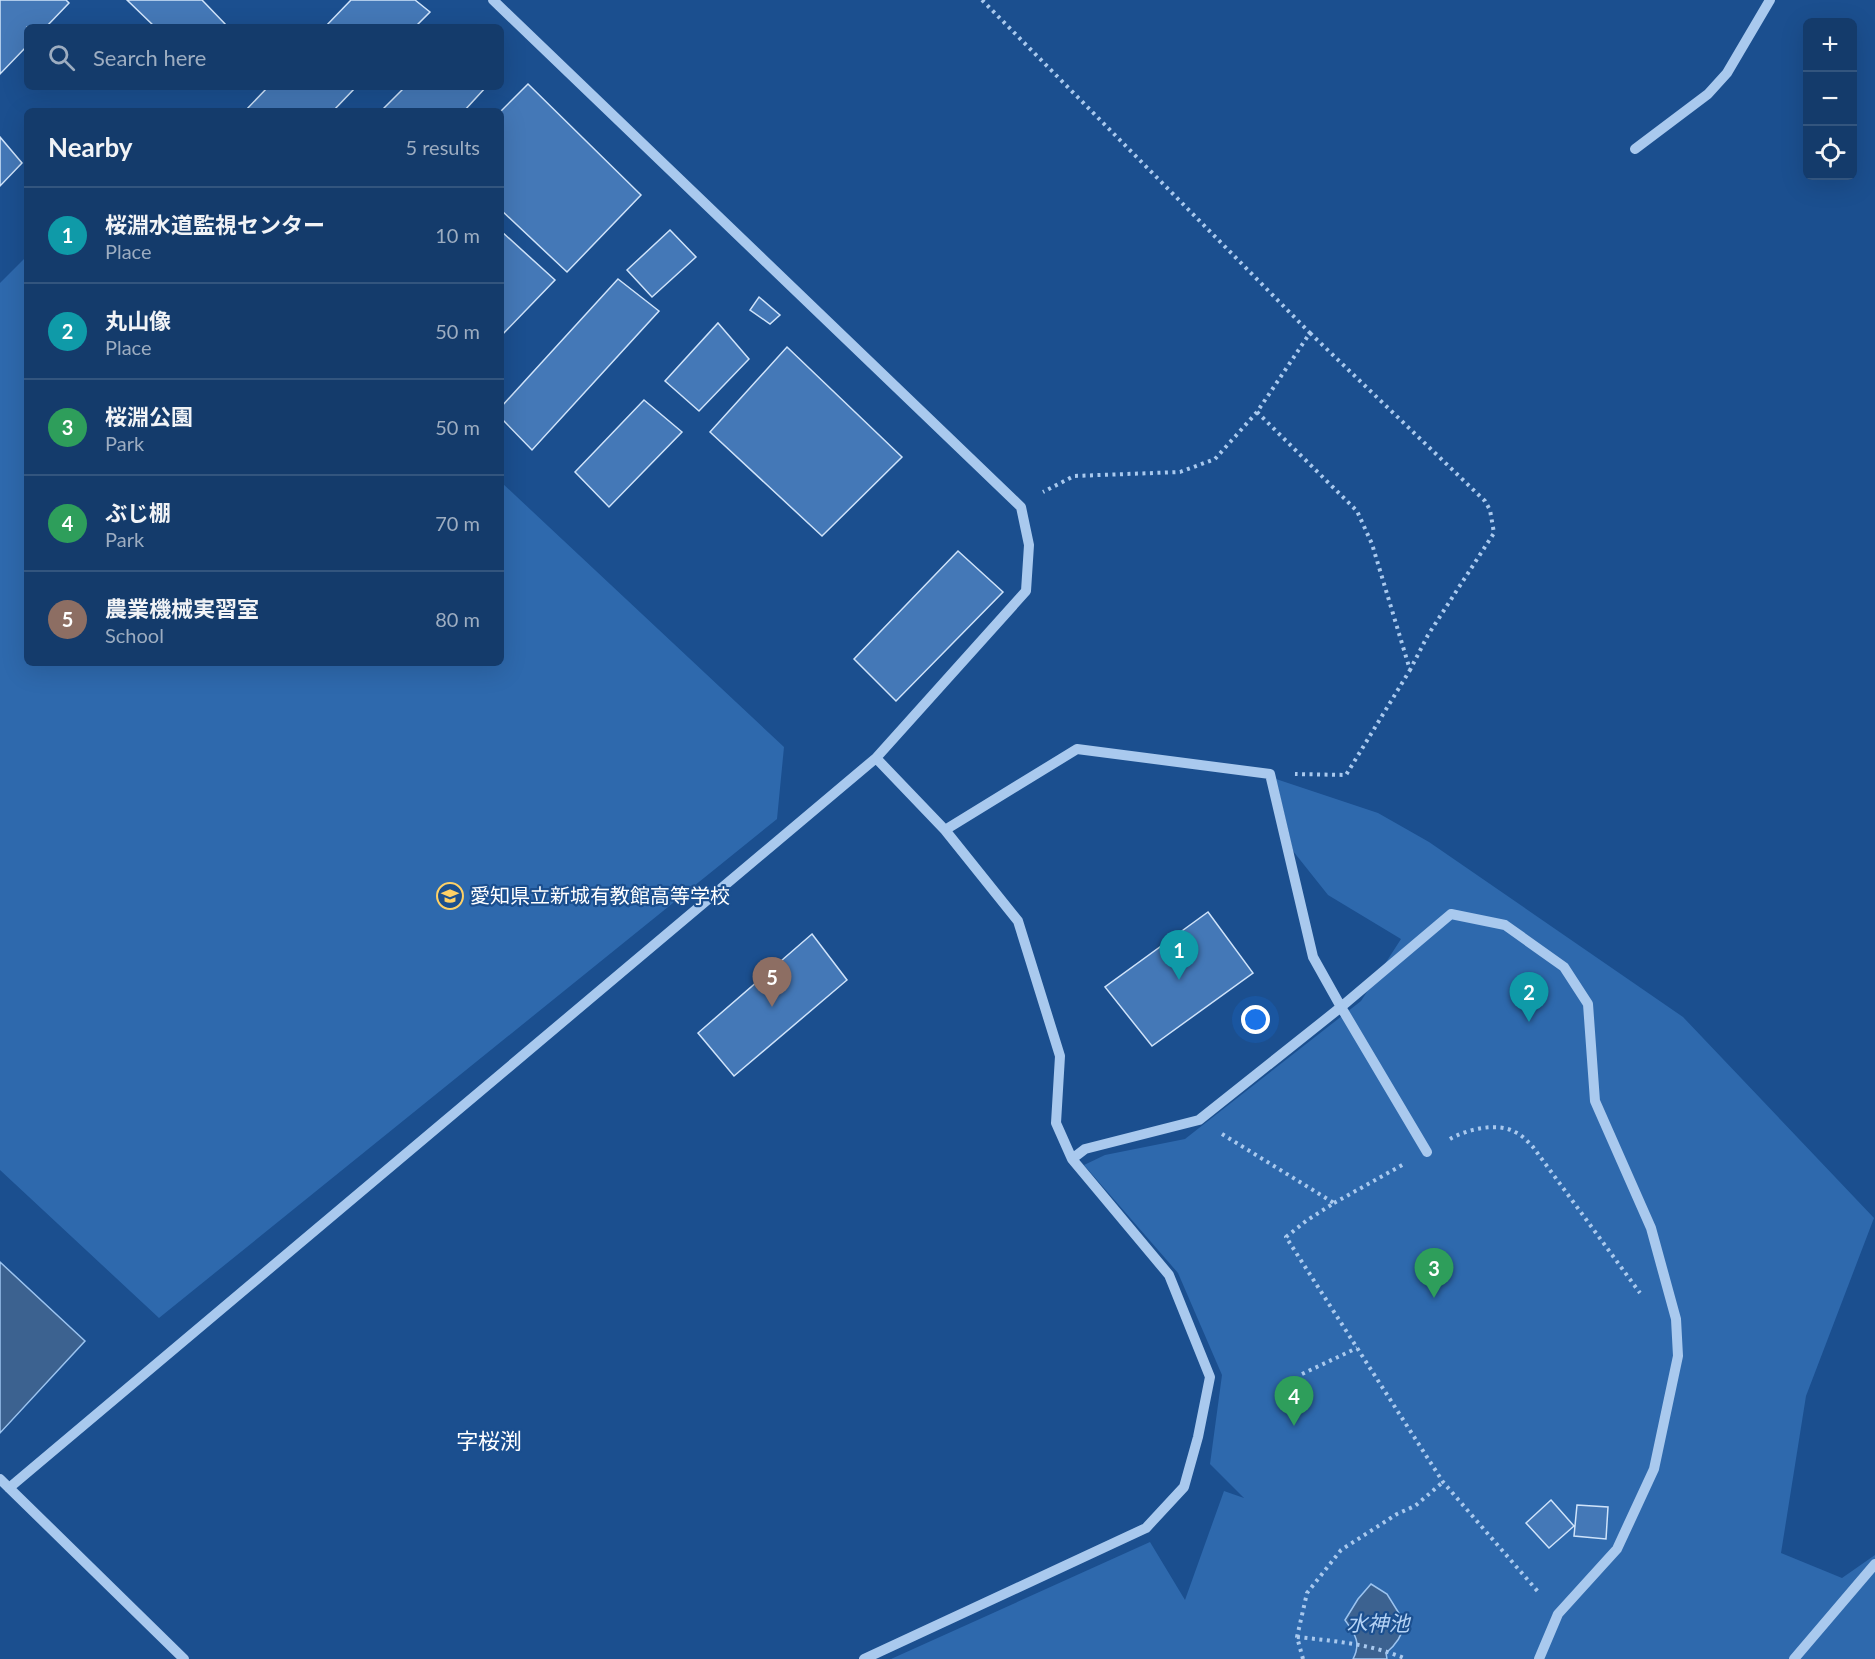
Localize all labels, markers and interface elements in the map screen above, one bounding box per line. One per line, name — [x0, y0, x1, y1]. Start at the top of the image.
map controls — [1803, 18, 1857, 180]
button: + — [1803, 18, 1857, 72]
search box — [24, 24, 504, 90]
icon: search — [45, 41, 78, 74]
text: Search here — [93, 44, 206, 71]
button: − — [1803, 72, 1857, 126]
button: locate — [1803, 126, 1857, 180]
text: Nearby — [48, 131, 133, 163]
text: 5 results — [405, 135, 480, 159]
text: 桜淵水道監視センター — [105, 211, 325, 238]
text: 1 — [62, 223, 73, 247]
text: 10 m — [435, 223, 480, 247]
text: Place — [105, 239, 152, 263]
text: 丸山像 — [105, 307, 171, 334]
text: 2 — [62, 319, 73, 343]
text: 50 m — [435, 319, 480, 343]
text: Place — [105, 335, 152, 359]
text: 桜淵公園 — [105, 403, 193, 430]
text: 3 — [62, 415, 73, 439]
text: 50 m — [435, 415, 480, 439]
text: Park — [105, 431, 144, 455]
text: ぶじ棚 — [105, 499, 171, 526]
text: 4 — [62, 511, 73, 535]
text: 70 m — [435, 511, 480, 535]
text: Park — [105, 527, 144, 551]
text: 農業機械実習室 — [105, 595, 259, 622]
text: 5 — [62, 607, 73, 631]
text: 80 m — [435, 607, 480, 631]
text: School — [105, 623, 164, 647]
school or university icon: 愛知県立新城有教館高等学校 — [435, 881, 465, 911]
place label: 愛知県立新城有教館高等学校 — [470, 883, 730, 907]
pin: 1 — [1160, 930, 1198, 980]
pin: 5 — [752, 958, 792, 1007]
pin: 2 — [1510, 972, 1549, 1022]
your location — [1241, 1005, 1270, 1034]
pin: 3 — [1414, 1248, 1454, 1298]
pin: 4 — [1274, 1376, 1314, 1426]
district label: 字桜渕 — [456, 1427, 522, 1454]
water label: 水神池 — [1347, 1610, 1411, 1635]

